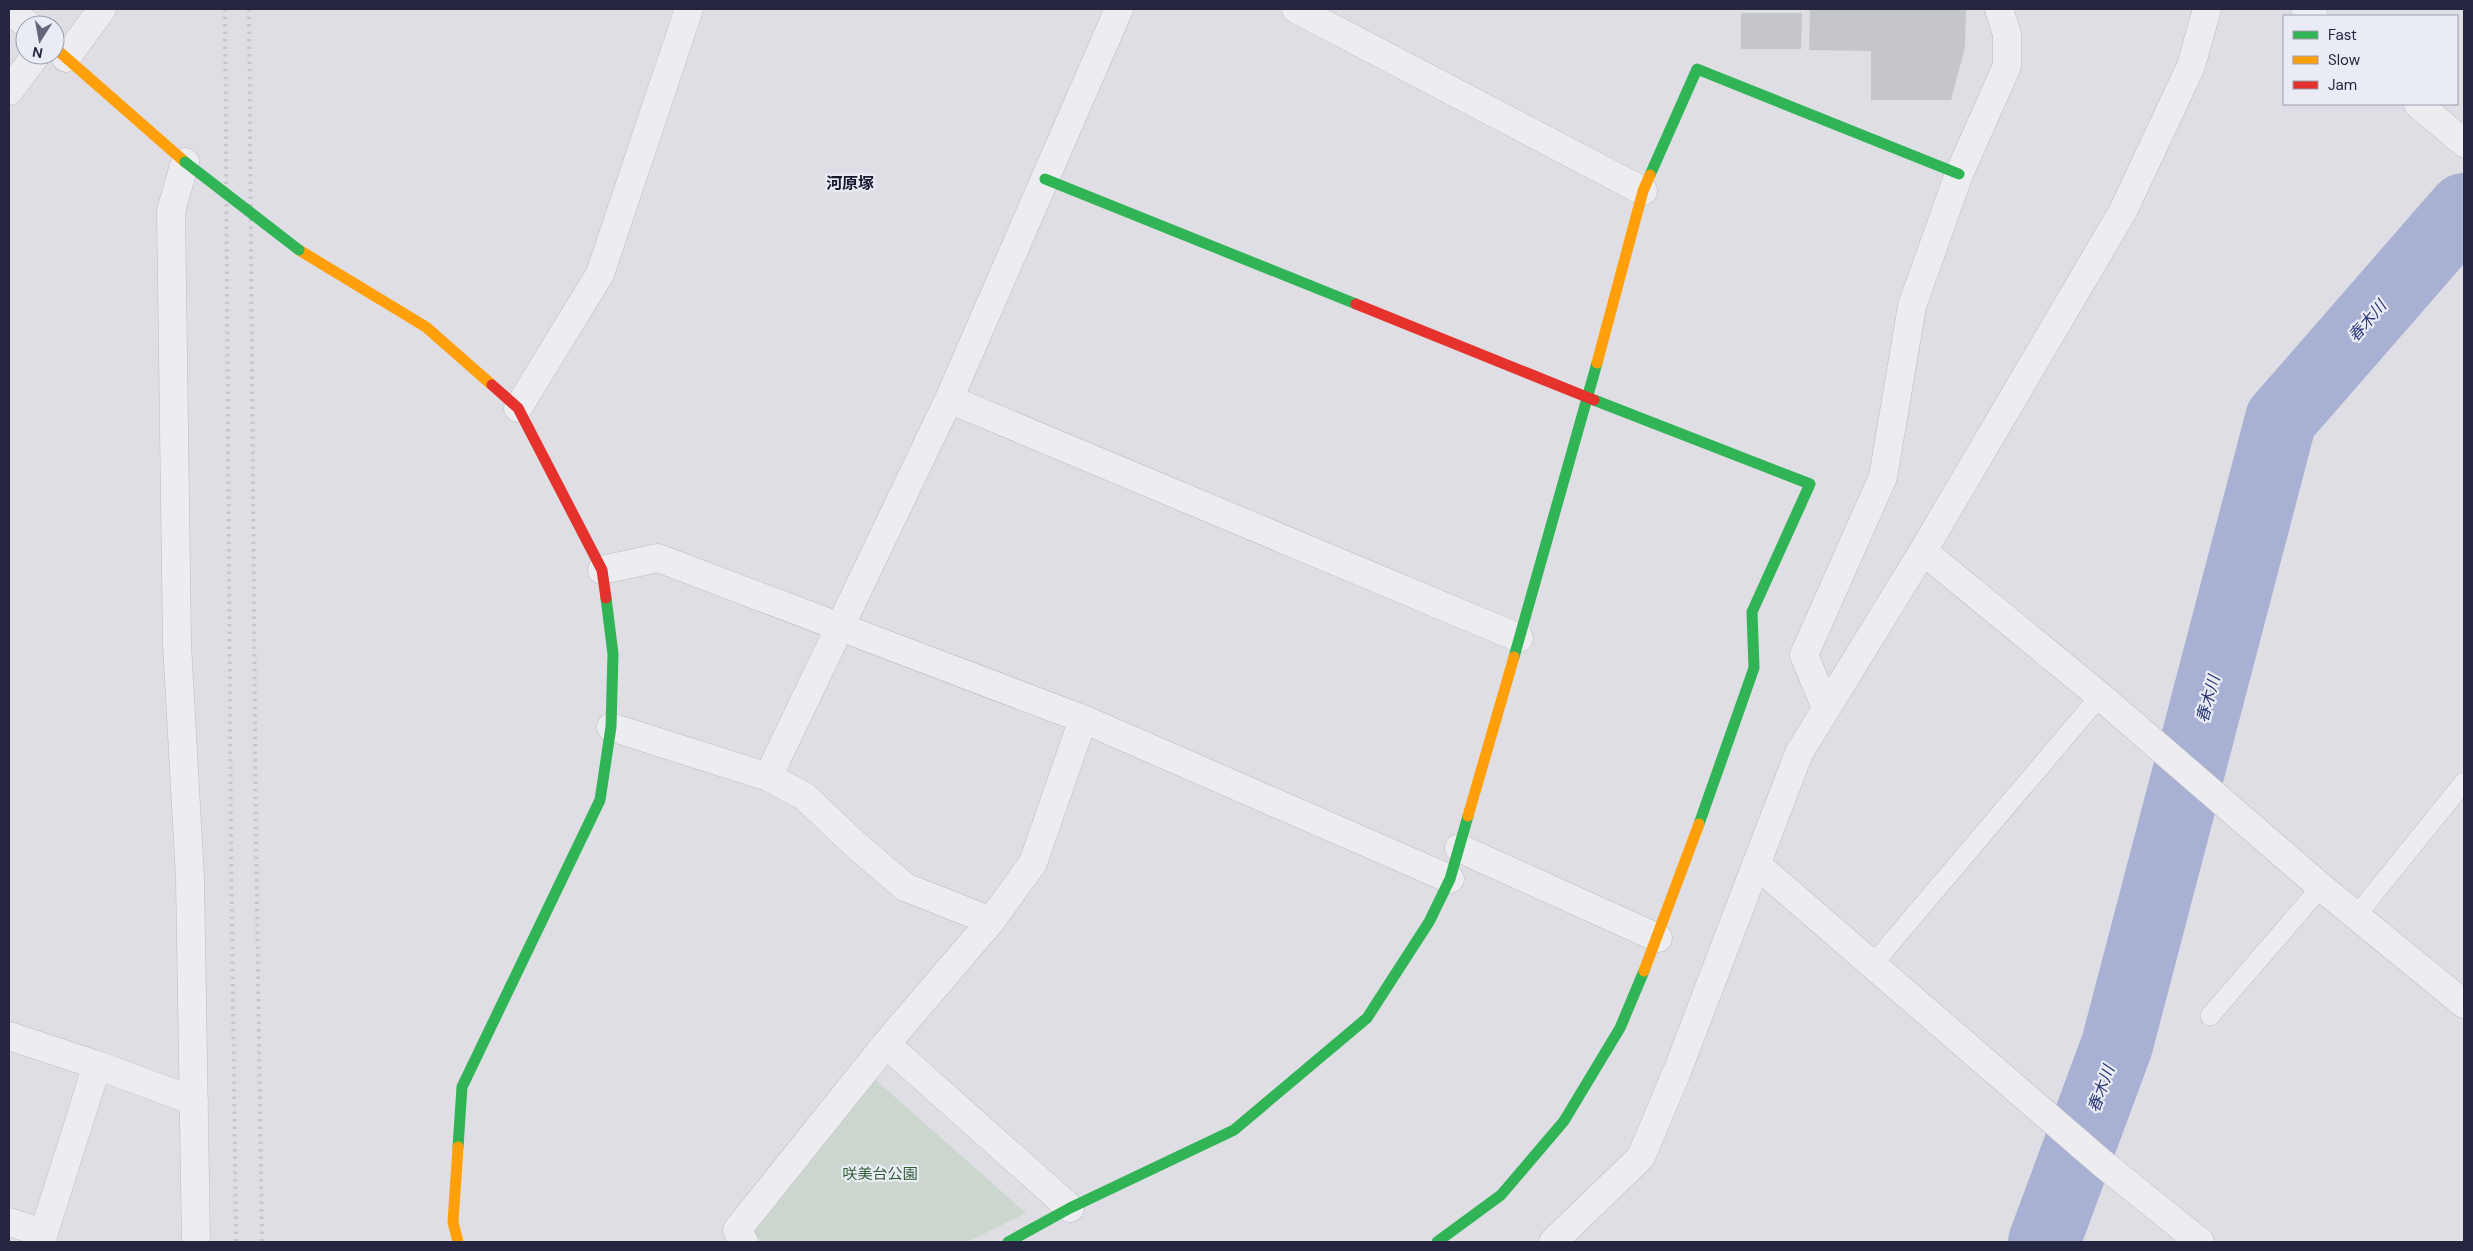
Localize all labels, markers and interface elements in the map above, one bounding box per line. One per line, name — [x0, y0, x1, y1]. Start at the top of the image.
north arrow — [15, 15, 65, 65]
legend — [2283, 15, 2458, 105]
text: Fast — [2328, 25, 2357, 45]
text: N — [31, 43, 44, 63]
text: Slow — [2328, 50, 2361, 70]
text: Jam — [2328, 75, 2357, 95]
district label: 河原塚 — [826, 173, 874, 194]
water label: 春木川 — [2343, 294, 2392, 346]
water label: 春木川 — [2192, 671, 2225, 725]
water label: 春木川 — [2083, 1061, 2120, 1115]
park label: 咲美台公園 — [842, 1164, 918, 1184]

